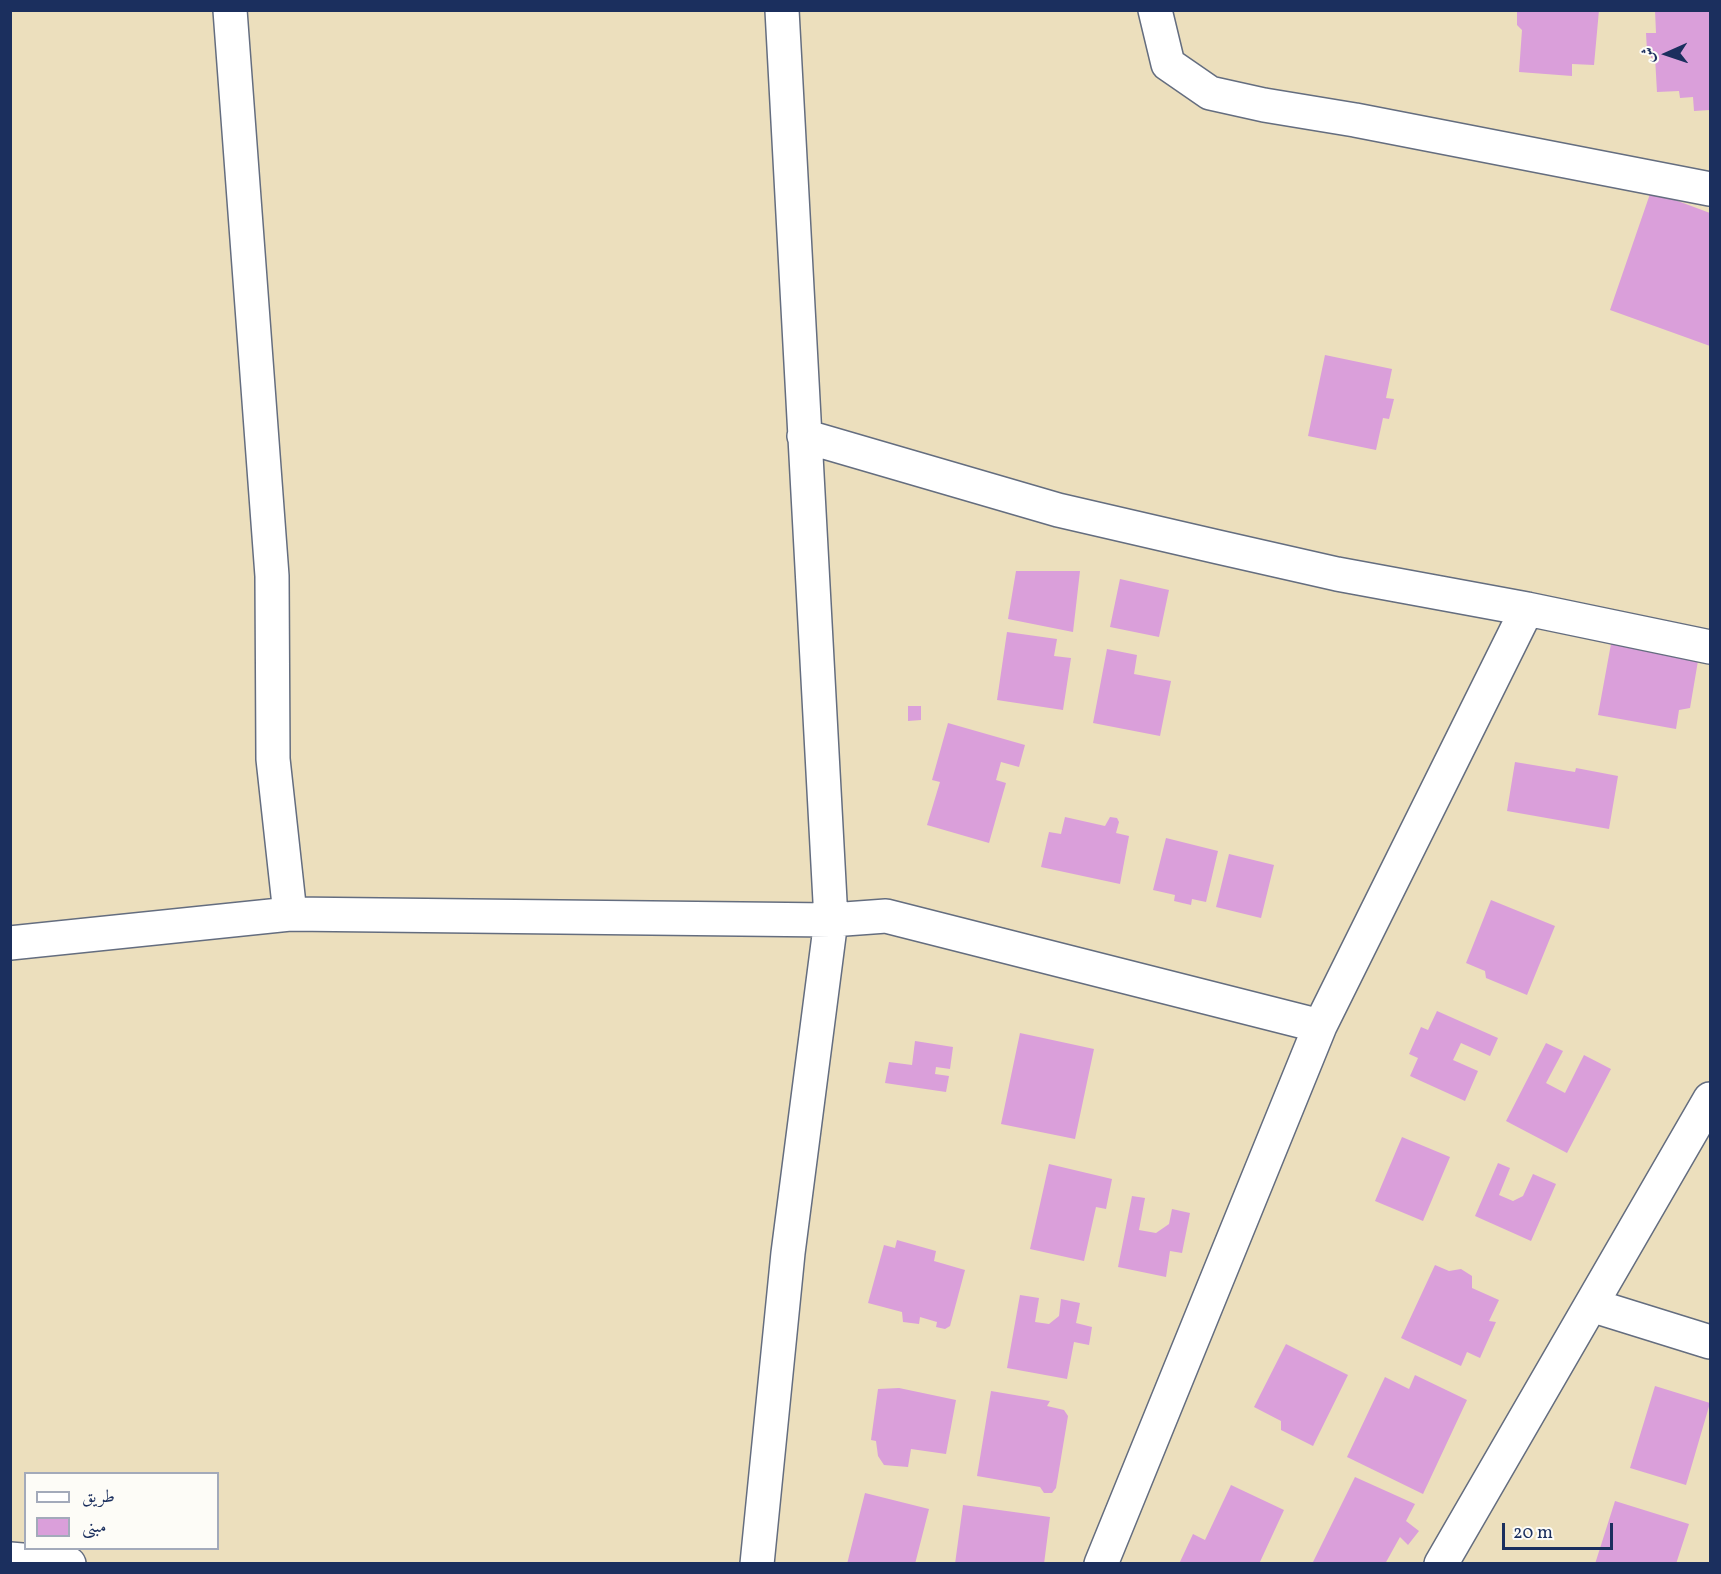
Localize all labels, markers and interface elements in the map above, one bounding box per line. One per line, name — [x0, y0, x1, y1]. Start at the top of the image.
north arrow — [1637, 24, 1697, 84]
text: ش — [1638, 46, 1660, 63]
legend — [24, 1472, 219, 1550]
text: طريق — [82, 1485, 115, 1510]
scale bar — [1505, 1511, 1616, 1549]
text: مبنى — [82, 1515, 107, 1540]
text: 20 m — [1513, 1521, 1553, 1546]

